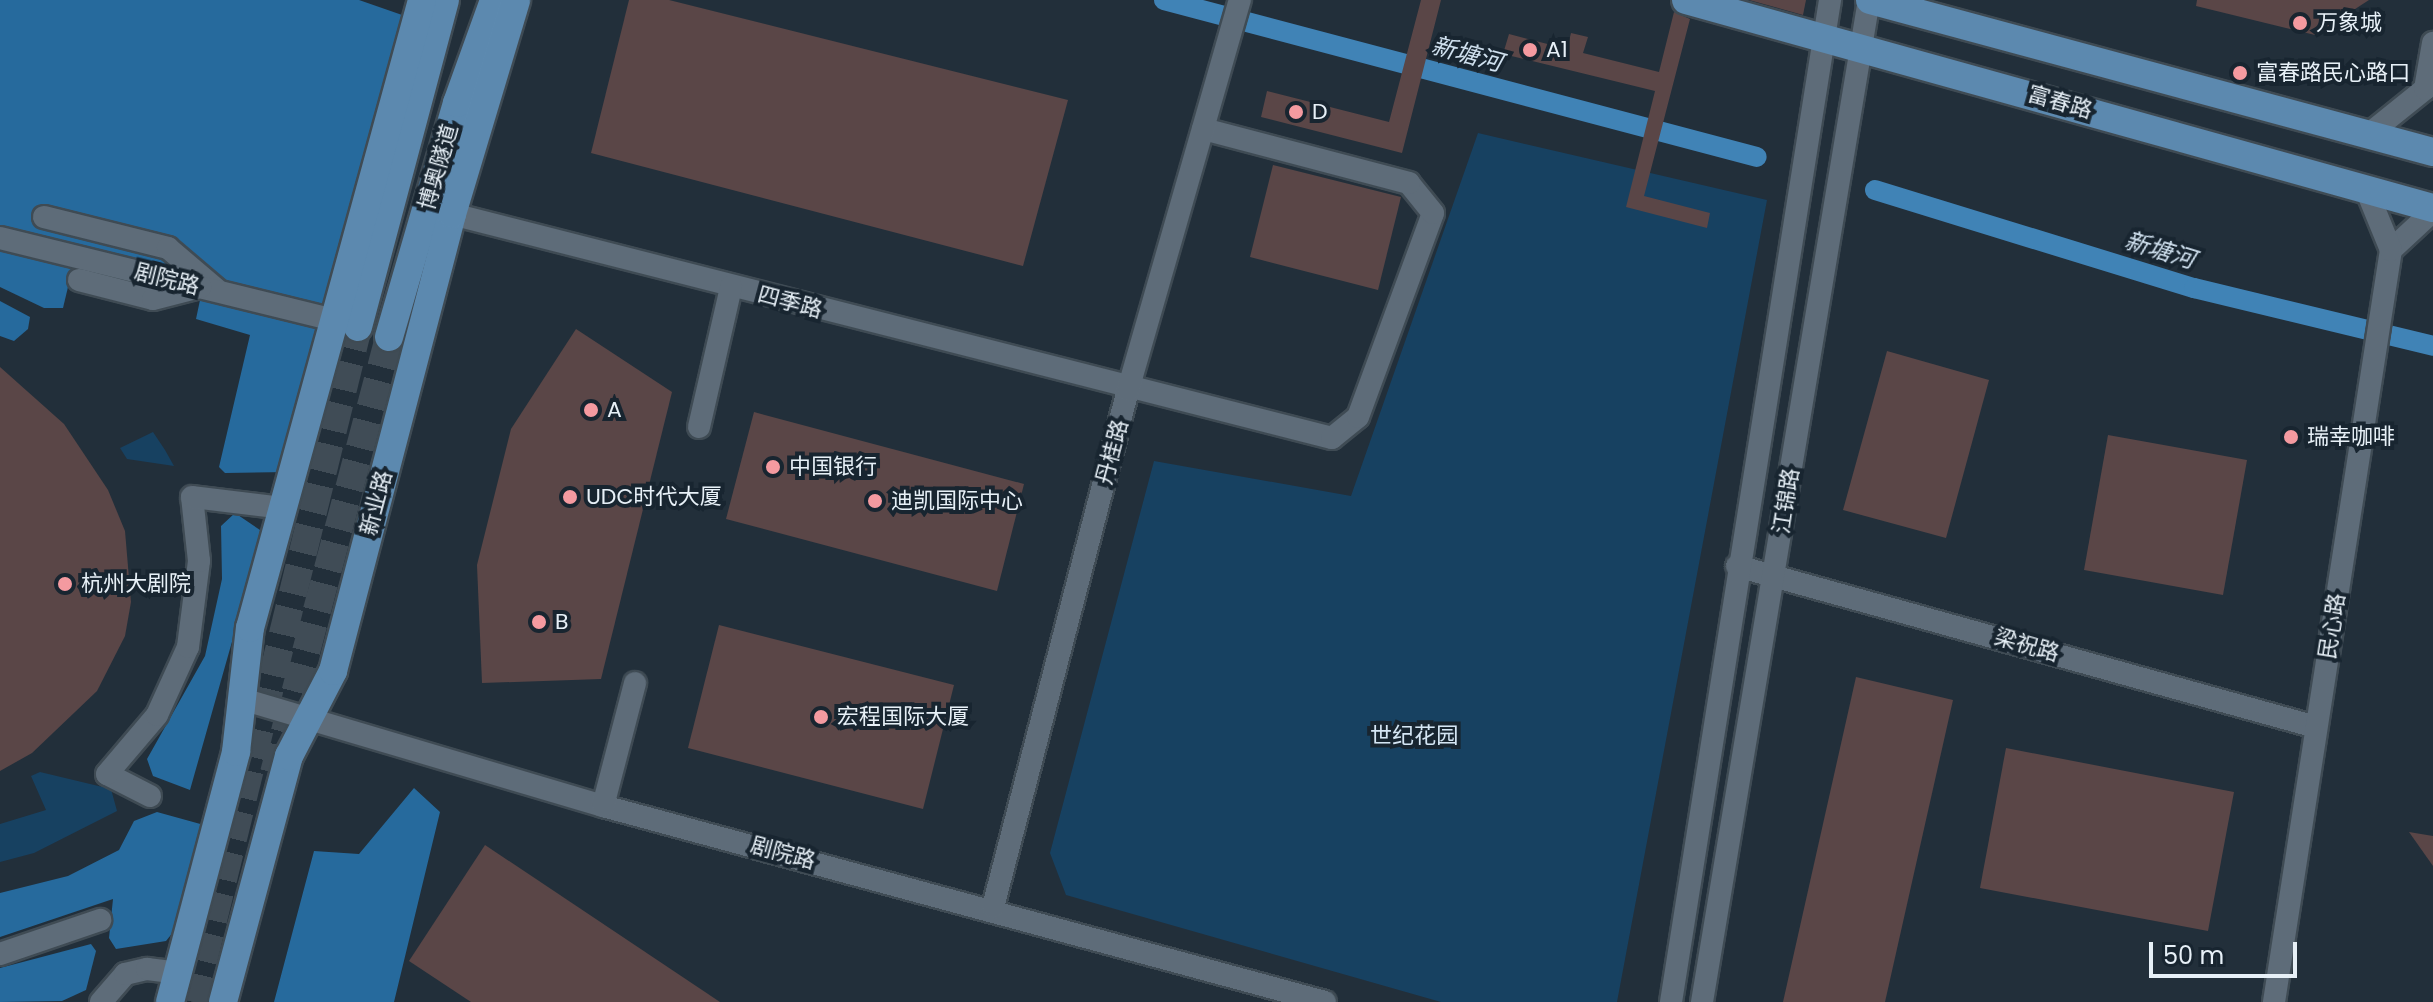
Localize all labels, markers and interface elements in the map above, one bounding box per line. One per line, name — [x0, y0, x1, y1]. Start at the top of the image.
place label: 万象城 — [2316, 10, 2382, 36]
marker: 万象城 — [2291, 14, 2309, 32]
water label: 新塘河 — [1428, 31, 1506, 77]
place label: A1 — [1546, 37, 1568, 63]
marker: A1 — [1521, 41, 1539, 59]
place label: 富春路民心路口 — [2256, 60, 2410, 86]
marker: 富春路民心路口 — [2231, 64, 2249, 82]
street label: 富春路 — [2025, 80, 2095, 124]
place label: D — [1312, 99, 1328, 125]
marker: D — [1287, 103, 1305, 121]
street label: 博奥隧道 — [413, 121, 463, 213]
water label: 新塘河 — [2121, 226, 2199, 274]
street label: 剧院路 — [132, 258, 202, 300]
street label: 四季路 — [755, 281, 825, 323]
place label: A — [607, 397, 622, 423]
marker: A — [582, 401, 600, 419]
street label: 丹桂路 — [1091, 417, 1133, 487]
place label: 瑞幸咖啡 — [2307, 424, 2395, 450]
marker: 瑞幸咖啡 — [2282, 428, 2300, 446]
place label: 中国银行 — [789, 454, 877, 480]
marker: 中国银行 — [764, 458, 782, 476]
street label: 江锦路 — [1768, 466, 1804, 536]
street label: 新业路 — [355, 468, 397, 538]
place label: UDC时代大厦 — [586, 484, 721, 510]
marker: UDC时代大厦 — [561, 488, 579, 506]
place label: 迪凯国际中心 — [891, 488, 1023, 514]
marker: 迪凯国际中心 — [866, 492, 884, 510]
place label: 杭州大剧院 — [81, 571, 191, 597]
marker: 杭州大剧院 — [56, 575, 74, 593]
street label: 民心路 — [2314, 591, 2350, 661]
place label: B — [555, 609, 568, 635]
marker: B — [530, 613, 548, 631]
street label: 梁祝路 — [1992, 623, 2062, 667]
place label: 宏程国际大厦 — [837, 704, 969, 730]
marker: 宏程国际大厦 — [812, 708, 830, 726]
park label: 世纪花园 — [1370, 723, 1458, 749]
street label: 剧院路 — [748, 832, 818, 874]
scale bar — [2153, 926, 2301, 976]
text: 50 m — [2163, 939, 2224, 972]

